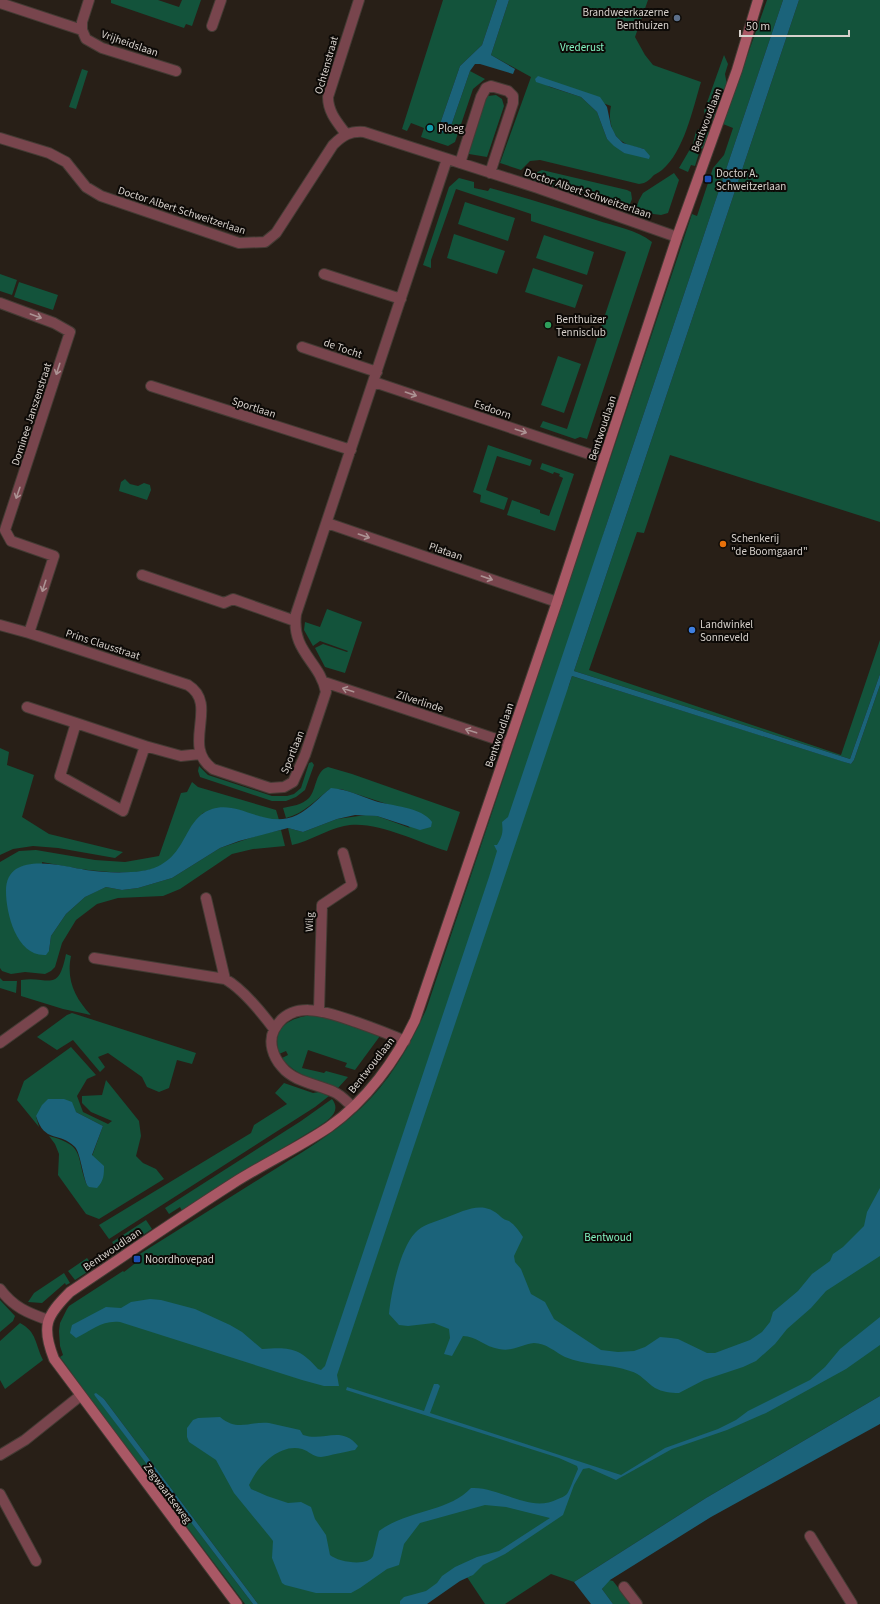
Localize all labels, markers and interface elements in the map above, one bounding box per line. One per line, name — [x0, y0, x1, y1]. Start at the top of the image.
place label: Brandweerkazerne Benthuizen — [583, 5, 670, 33]
scale bar — [740, 12, 849, 38]
marker: Brandweerkazerne Benthuizen — [672, 13, 682, 23]
text: 50 m — [746, 18, 770, 35]
street label: Vrijheidslaan — [99, 27, 160, 60]
street label: Ochtenstraat — [311, 34, 342, 96]
park label: Vrederust — [560, 40, 604, 55]
street label: Bentwoudlaan — [687, 86, 726, 154]
place label: Ploeg — [438, 121, 464, 136]
marker: Ploeg — [425, 123, 435, 133]
street label: Doctor Albert Schweitzerlaan — [522, 165, 653, 222]
place label: Doctor A. Schweitzerlaan — [716, 166, 786, 194]
marker: Doctor A. Schweitzerlaan — [703, 174, 713, 184]
street label: Doctor Albert Schweitzerlaan — [116, 183, 248, 238]
place label: Benthuizer Tennisclub — [556, 312, 606, 340]
one-way arrow — [29, 313, 42, 320]
marker: Benthuizer Tennisclub — [543, 320, 553, 330]
street label: de Tocht — [322, 335, 364, 362]
street label: Dominee Janszenstraat — [8, 360, 55, 468]
one-way arrow — [54, 363, 62, 375]
one-way arrow — [404, 391, 417, 398]
street label: Sportlaan — [230, 393, 278, 422]
street label: Bentwoudlaan — [585, 394, 620, 463]
street label: Esdoorn — [472, 396, 513, 423]
one-way arrow — [515, 428, 528, 435]
one-way arrow — [14, 486, 21, 499]
place label: Schenkerij "de Boomgaard" — [731, 531, 808, 559]
one-way arrow — [358, 533, 371, 540]
street label: Plataan — [427, 539, 465, 564]
marker: Schenkerij "de Boomgaard" — [718, 539, 728, 549]
one-way arrow — [481, 575, 494, 582]
one-way arrow — [40, 580, 47, 593]
place label: Landwinkel Sonneveld — [700, 617, 753, 645]
street label: Prins Clausstraat — [64, 625, 142, 664]
marker: Landwinkel Sonneveld — [687, 625, 697, 635]
one-way arrow — [341, 686, 354, 693]
street label: Zilverlinde — [394, 687, 446, 716]
street label: Bentwoudlaan — [481, 701, 518, 770]
one-way arrow — [465, 727, 478, 734]
street label: Sportlaan — [277, 728, 308, 776]
street label: Wilg — [302, 911, 317, 932]
street label: Bentwoudlaan — [345, 1034, 398, 1097]
street label: Bentwoudlaan — [80, 1224, 144, 1275]
park label: Bentwoud — [584, 1230, 632, 1245]
place label: Noordhovepad — [145, 1252, 214, 1267]
marker: Noordhovepad — [132, 1254, 142, 1264]
street label: Zegwaartseweg — [140, 1460, 195, 1527]

